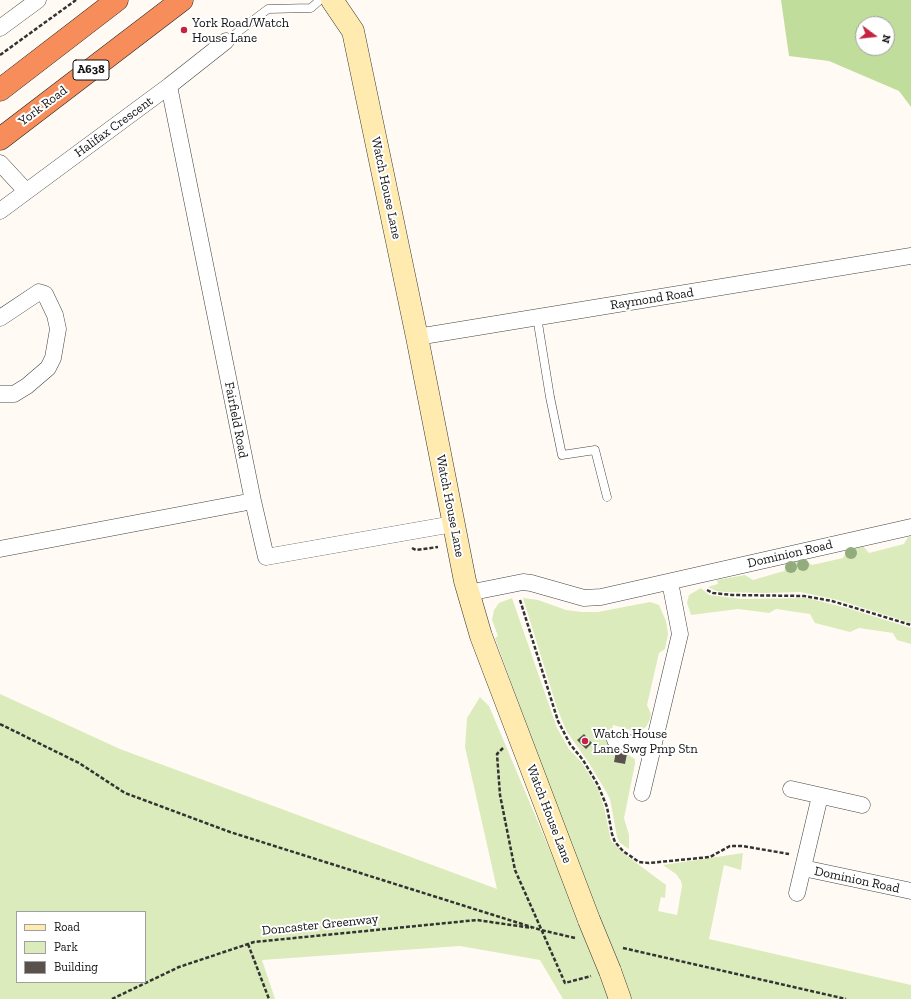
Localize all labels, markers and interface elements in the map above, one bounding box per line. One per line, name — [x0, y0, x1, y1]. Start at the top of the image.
place label: York Road/Watch House Lane — [192, 15, 289, 46]
north arrow — [855, 16, 895, 56]
marker: York Road/Watch House Lane — [179, 25, 189, 35]
text: N — [879, 33, 893, 45]
road number: A638 — [73, 60, 109, 80]
street label: York Road — [16, 83, 70, 129]
street label: Halifax Crescent — [72, 93, 156, 161]
street label: Watch House Lane — [368, 135, 404, 241]
street label: Raymond Road — [609, 285, 695, 313]
street label: Fairfield Road — [221, 380, 251, 460]
street label: Watch House Lane — [432, 453, 468, 559]
street label: Dominion Road — [746, 537, 834, 571]
place label: Watch House Lane Swg Pmp Stn — [593, 726, 698, 757]
marker: Watch House Lane Swg Pmp Stn — [580, 736, 590, 746]
street label: Watch House Lane — [523, 763, 575, 865]
street label: Dominion Road — [813, 863, 901, 897]
legend — [16, 911, 146, 983]
street label: Doncaster Greenway — [261, 911, 379, 939]
text: Road — [54, 920, 80, 934]
text: Park — [54, 940, 78, 954]
text: Building — [54, 960, 98, 974]

